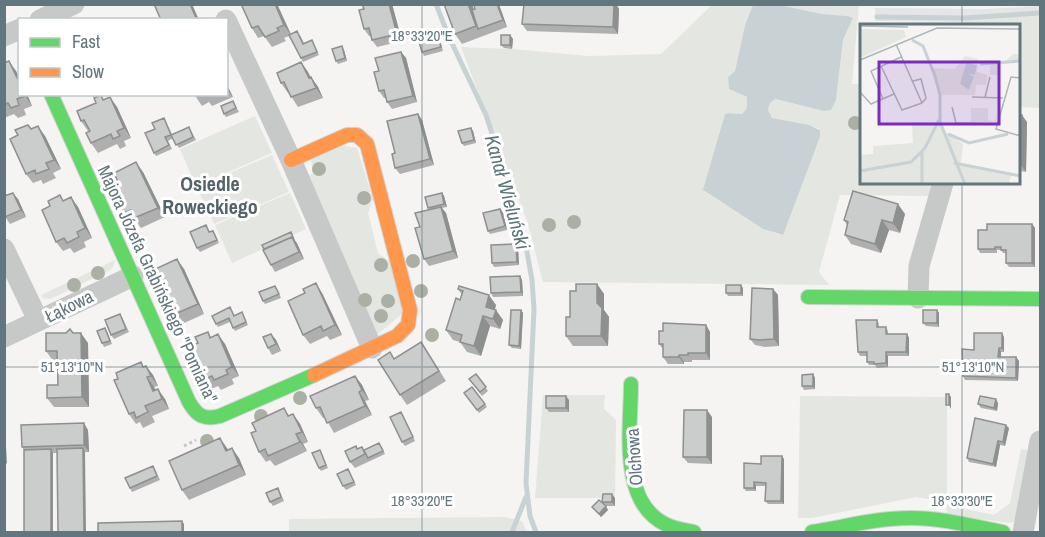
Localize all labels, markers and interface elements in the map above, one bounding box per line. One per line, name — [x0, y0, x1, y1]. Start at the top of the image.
legend — [18, 18, 228, 96]
inset map — [860, 24, 1021, 184]
text: 18°33'20"E — [391, 25, 453, 46]
text: Fast — [72, 29, 100, 54]
text: Slow — [72, 59, 104, 84]
water label: Kanał Wieluński — [479, 131, 537, 253]
street label: Majora Józefa Grabińskiego "Pomiana" — [92, 161, 224, 407]
district label: Osiedle Roweckiego — [162, 170, 258, 220]
street label: Łąkowa — [41, 284, 97, 328]
text: 51°13'10"N — [41, 356, 103, 377]
text: 51°13'10"N — [942, 356, 1004, 377]
street label: Olchowa — [620, 427, 648, 487]
text: 18°33'20"E — [391, 490, 453, 511]
text: 18°33'30"E — [931, 490, 993, 511]

